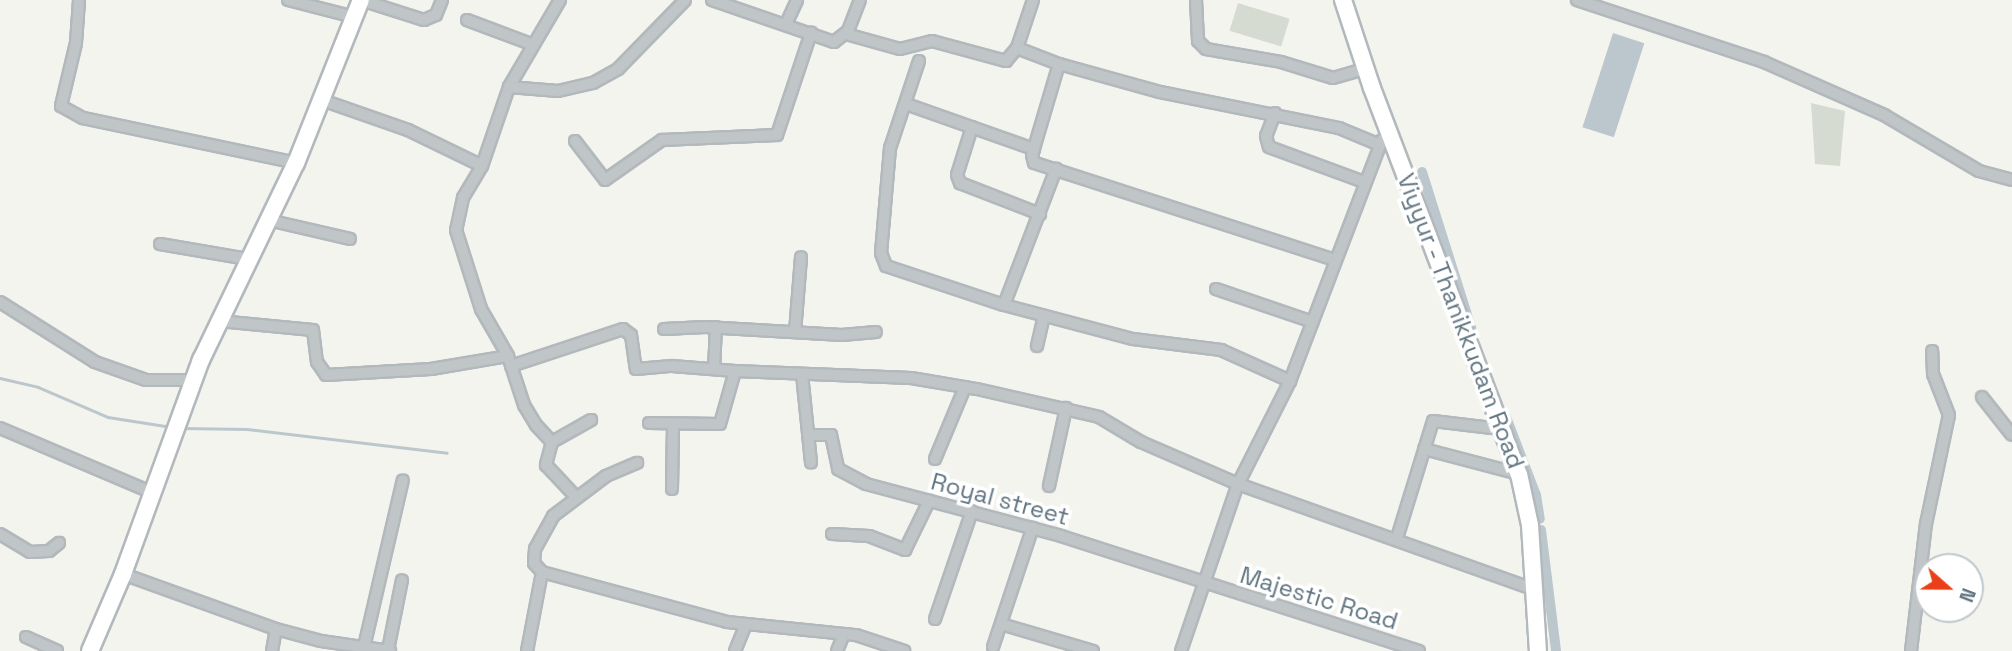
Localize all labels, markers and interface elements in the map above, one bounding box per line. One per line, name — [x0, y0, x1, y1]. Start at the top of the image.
street label: Viyyur - Thanikkudam Road — [1391, 168, 1531, 474]
street label: Royal street — [928, 467, 1072, 531]
north arrow — [1914, 553, 1984, 623]
street label: Majestic Road — [1237, 560, 1401, 636]
text: N — [1953, 585, 1981, 605]

